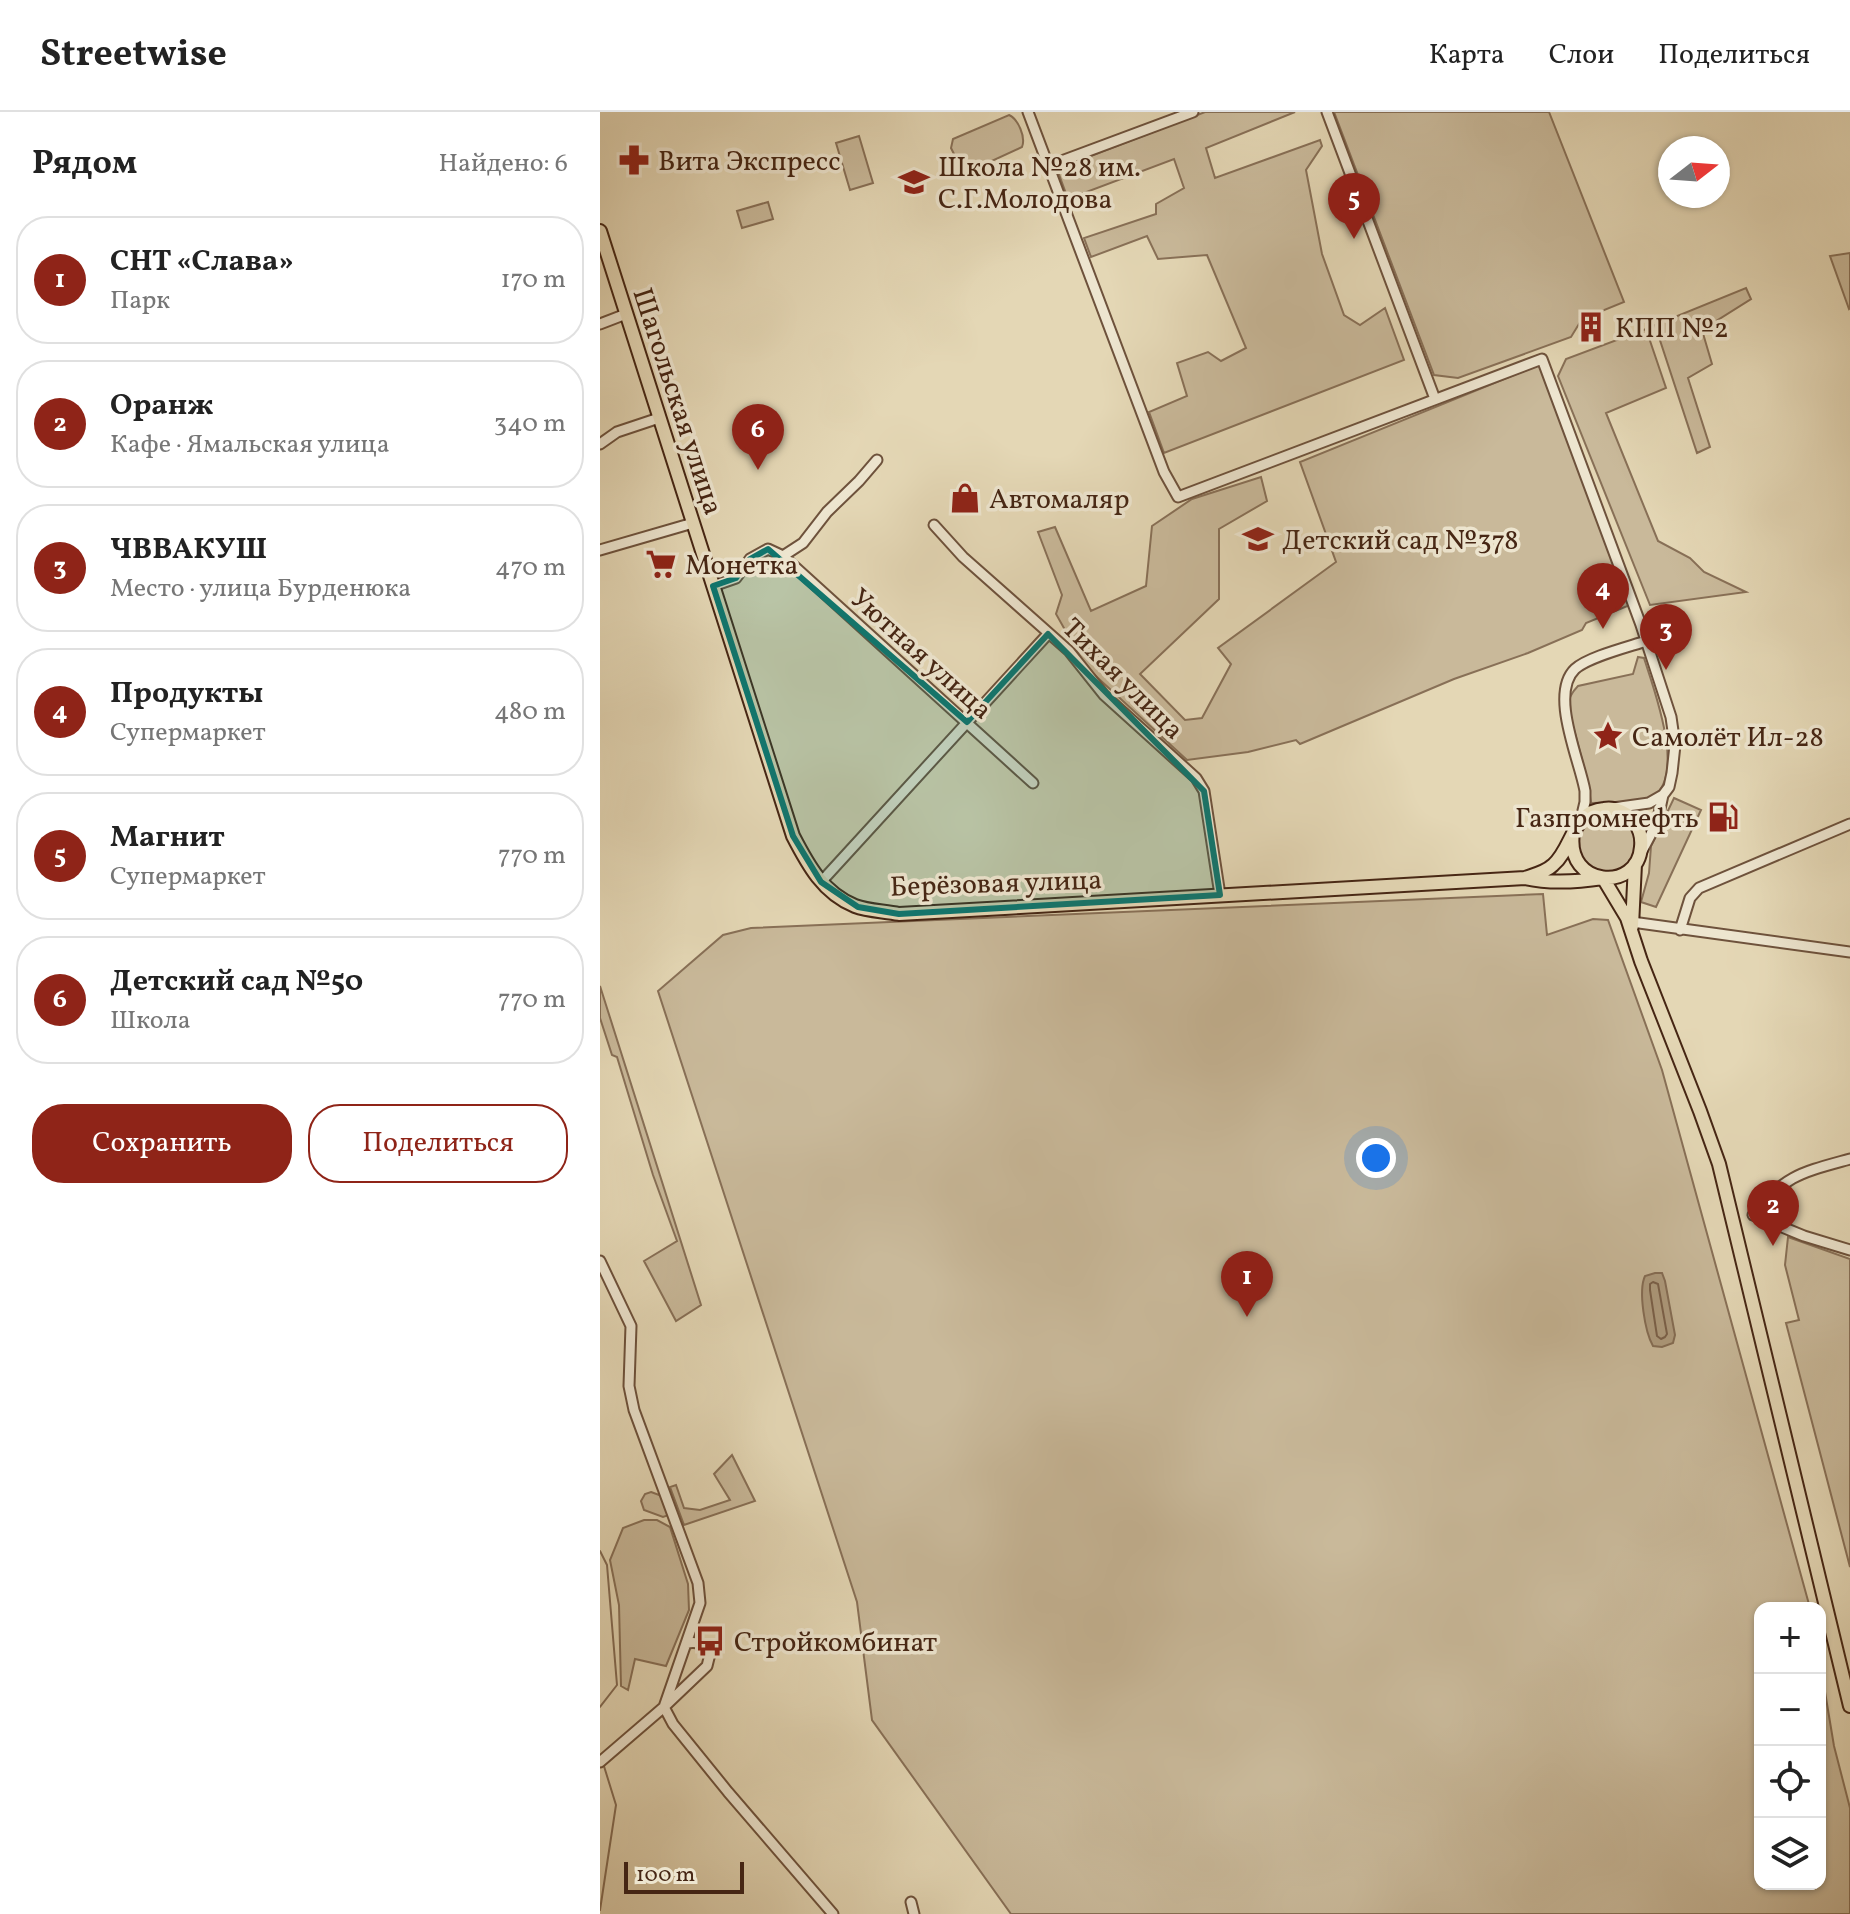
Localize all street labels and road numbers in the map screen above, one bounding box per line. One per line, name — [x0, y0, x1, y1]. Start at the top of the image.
street label: Шагольская улица — [622, 283, 732, 520]
street label: Уютная улица — [841, 580, 1000, 729]
street label: Тихая улица — [1053, 610, 1192, 749]
street label: Берёзовая улица — [889, 861, 1103, 908]

